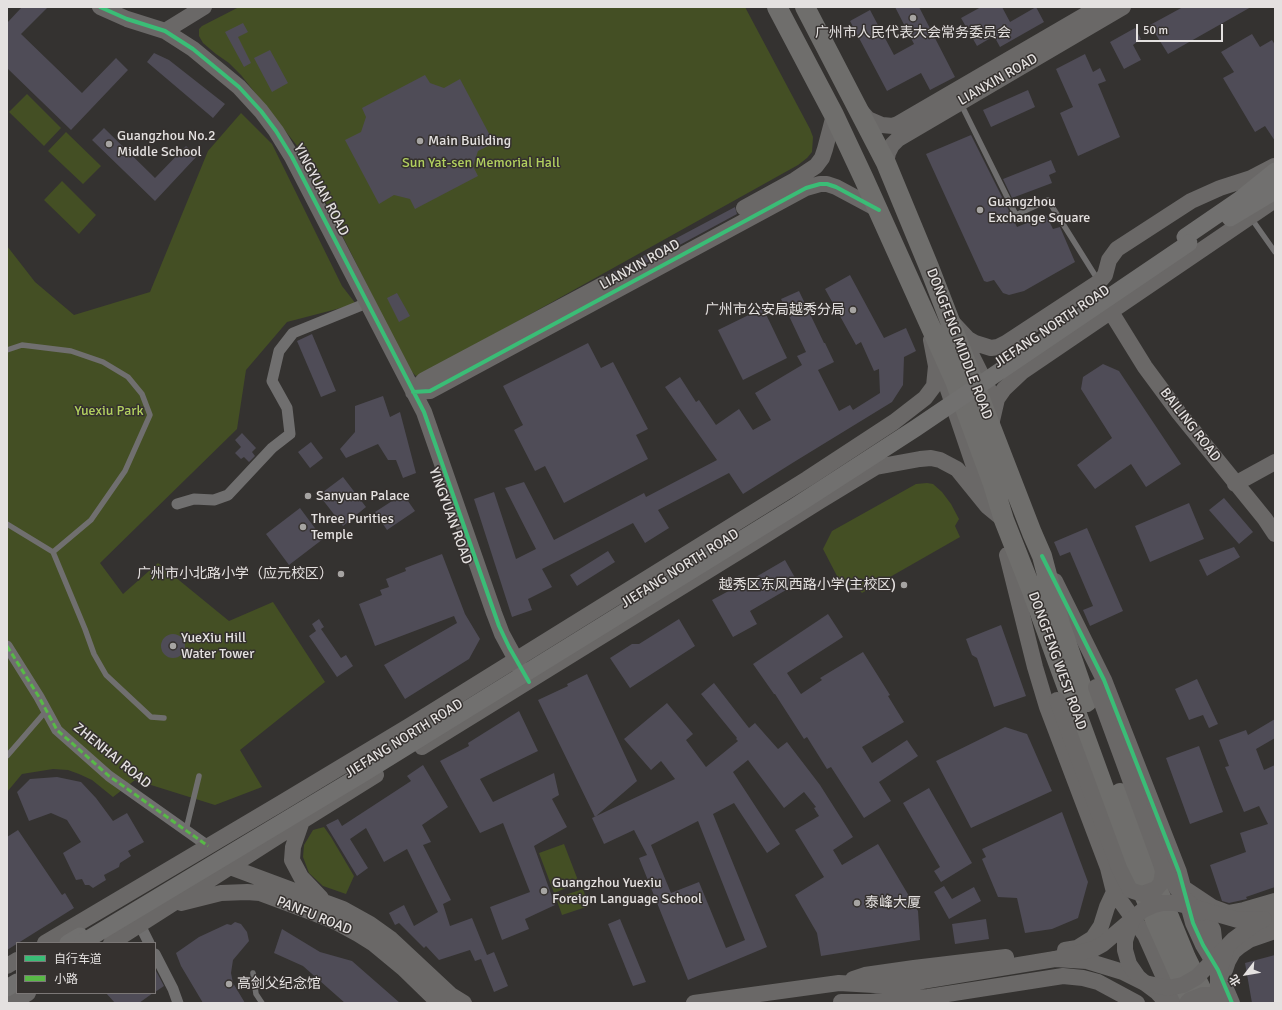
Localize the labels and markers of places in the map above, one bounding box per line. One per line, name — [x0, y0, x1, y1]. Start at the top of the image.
marker: 广州市人民代表大会常务委员会 — [908, 13, 918, 23]
place label: 广州市人民代表大会常务委员会 — [815, 25, 1011, 41]
place label: Guangzhou No.2 Middle School — [117, 128, 216, 160]
place label: Main Building — [428, 133, 511, 149]
marker: Main Building — [415, 136, 425, 146]
marker: Guangzhou No.2 Middle School — [104, 139, 114, 149]
place label: Guangzhou Exchange Square — [988, 194, 1090, 226]
marker: Guangzhou Exchange Square — [975, 205, 985, 215]
place label: 广州市公安局越秀分局 — [705, 302, 845, 318]
marker: 广州市公安局越秀分局 — [848, 305, 858, 315]
place label: Sanyuan Palace — [316, 488, 410, 504]
marker: Sanyuan Palace — [303, 491, 313, 501]
place label: Three Purities Temple — [311, 511, 394, 544]
marker: Three Purities Temple — [298, 522, 308, 532]
place label: 广州市小北路小学（应元校区） — [137, 566, 333, 582]
marker: 广州市小北路小学（应元校区） — [336, 569, 346, 579]
place label: 越秀区东风西路小学(主校区) — [719, 577, 896, 593]
marker: 越秀区东风西路小学(主校区) — [899, 580, 909, 590]
place label: YueXiu Hill Water Tower — [181, 630, 254, 662]
marker: YueXiu Hill Water Tower — [168, 641, 178, 651]
place label: Guangzhou Yuexiu Foreign Language School — [552, 875, 702, 908]
marker: Guangzhou Yuexiu Foreign Language School — [539, 886, 549, 896]
place label: 泰峰大厦 — [865, 895, 921, 911]
marker: 泰峰大厦 — [852, 898, 862, 908]
place label: 高剑父纪念馆 — [237, 976, 321, 992]
marker: 高剑父纪念馆 — [224, 979, 234, 989]

